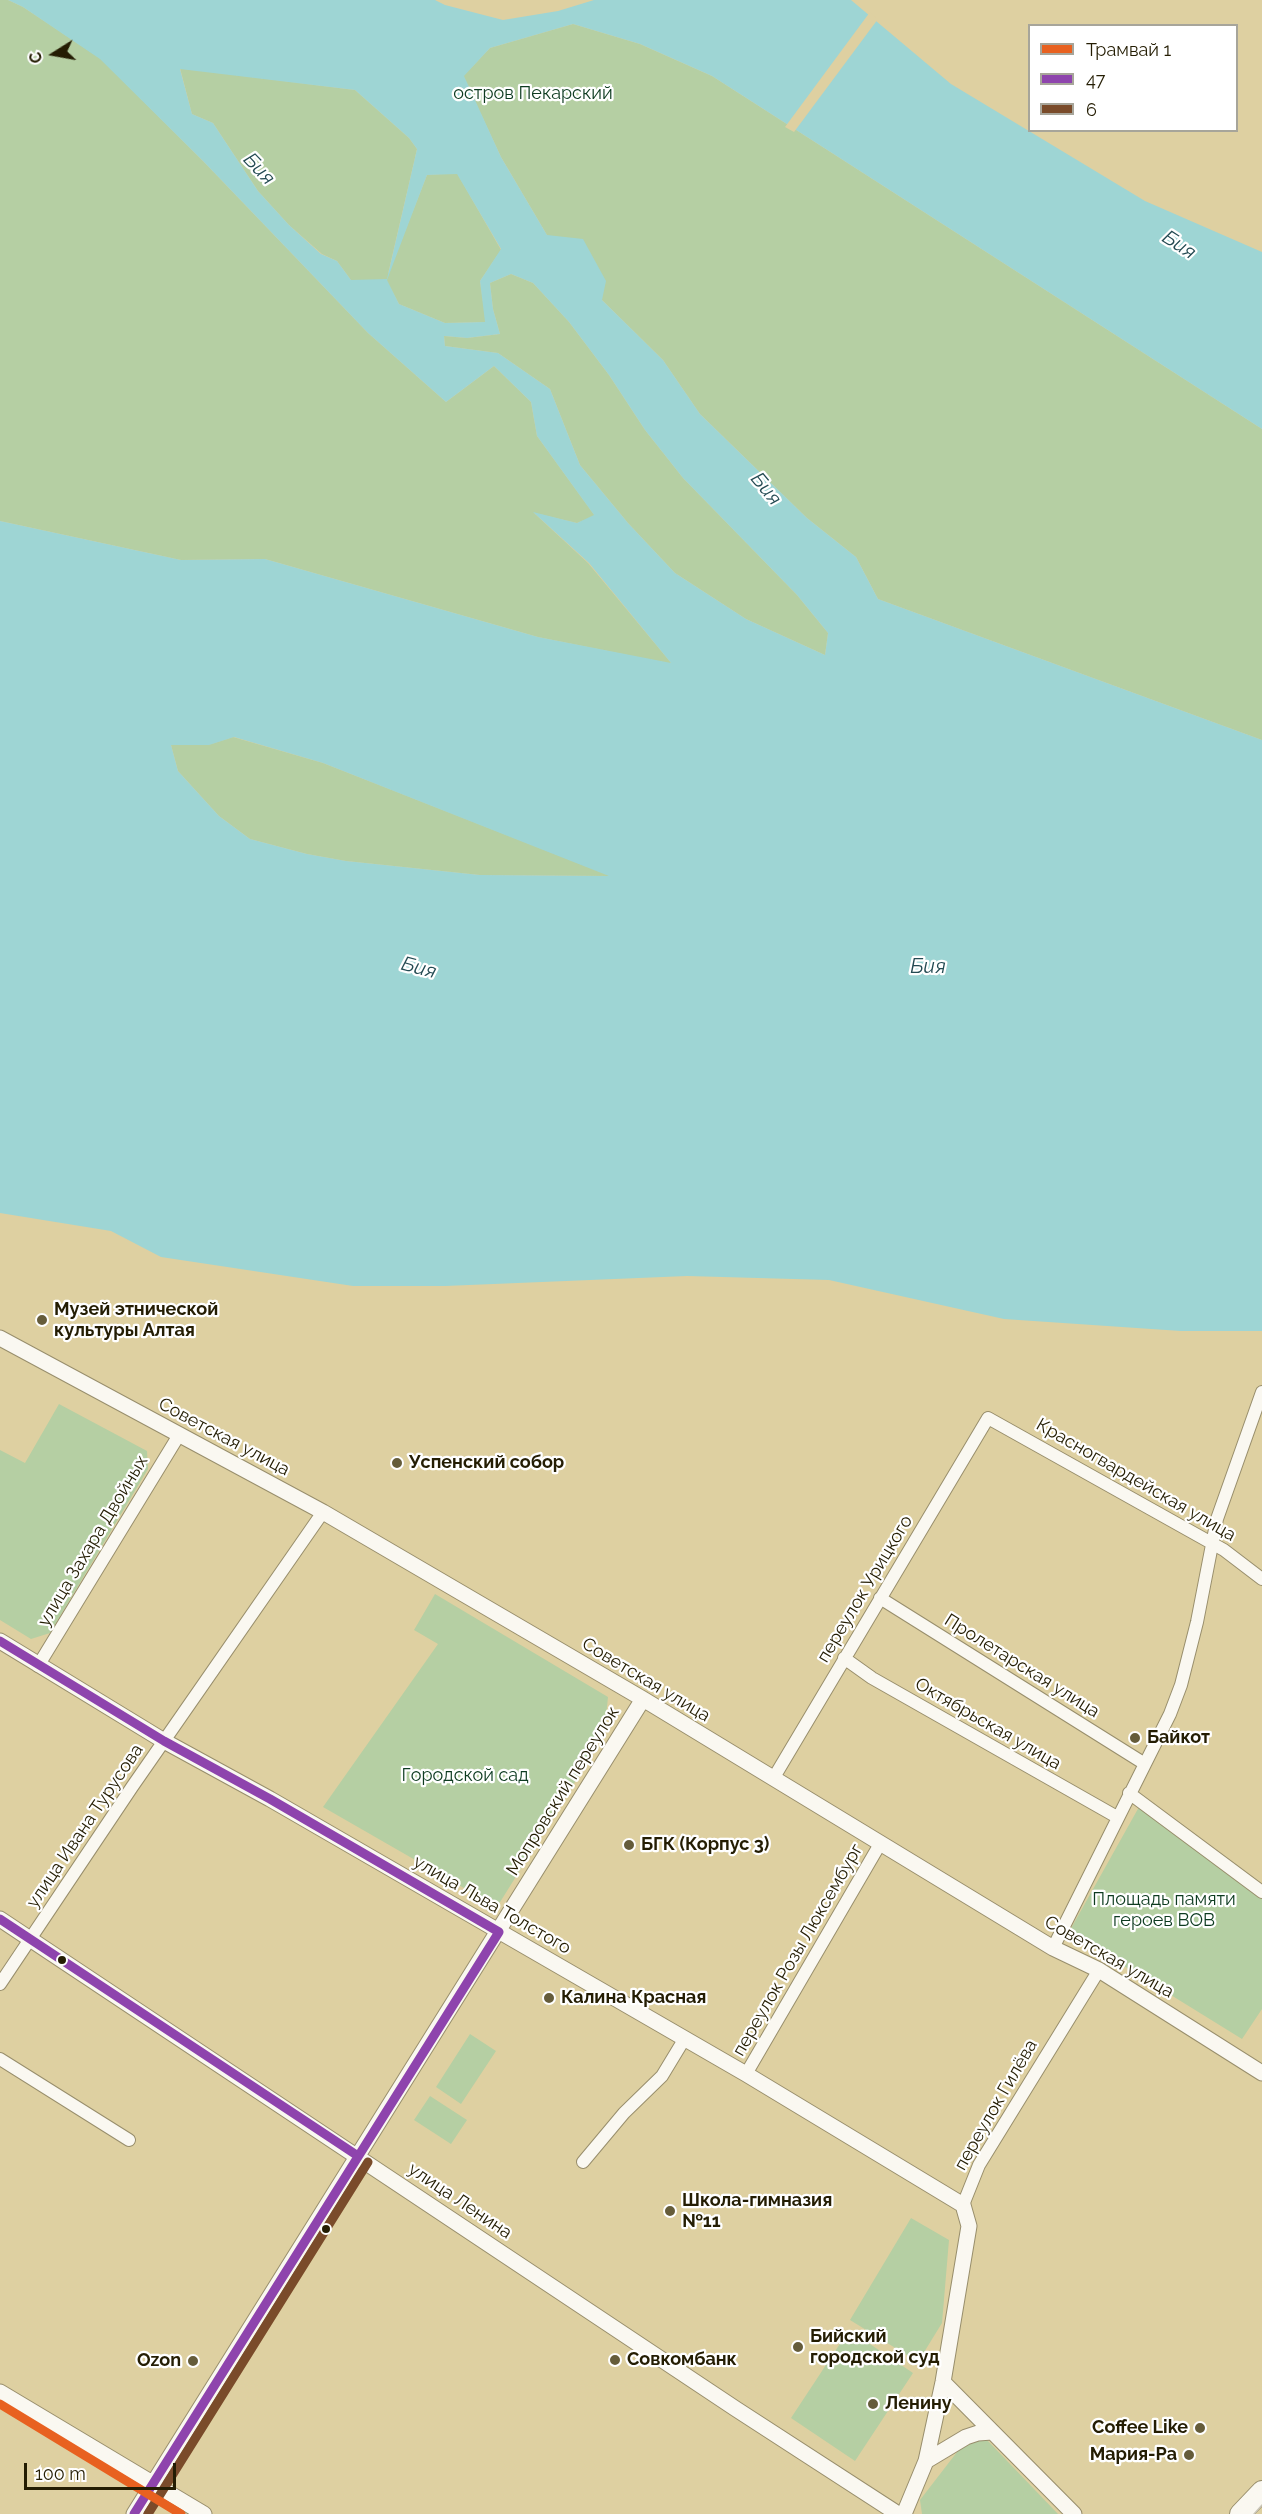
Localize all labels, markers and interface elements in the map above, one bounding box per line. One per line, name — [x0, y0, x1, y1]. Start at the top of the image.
north arrow — [24, 24, 84, 84]
legend — [1028, 24, 1238, 132]
text: Трамвай 1 — [1086, 39, 1171, 60]
text: С — [25, 50, 46, 65]
text: 47 — [1086, 69, 1105, 90]
park label: остров Пекарский — [453, 83, 613, 105]
text: 6 — [1086, 99, 1097, 120]
water label: Бия — [238, 148, 280, 190]
water label: Бия — [1158, 225, 1200, 265]
water label: Бия — [745, 468, 787, 510]
water label: Бия — [399, 952, 439, 984]
water label: Бия — [910, 955, 946, 979]
place label: Музей этнической культуры Алтая — [54, 1299, 218, 1342]
marker: Музей этнической культуры Алтая — [35, 1313, 49, 1327]
street label: Советская улица — [155, 1393, 293, 1481]
street label: Красногвардейская улица — [1032, 1414, 1240, 1546]
street label: улица Захара Двойных — [33, 1452, 153, 1630]
place label: Успенский собор — [409, 1452, 564, 1474]
marker: Успенский собор — [390, 1456, 404, 1470]
street label: переулок Урицкого — [813, 1512, 917, 1666]
street label: Пролетарская улица — [940, 1609, 1104, 1723]
street label: Советская улица — [578, 1633, 714, 1727]
street label: Октябрьская улица — [911, 1673, 1065, 1775]
street label: Мопровский переулок — [502, 1702, 624, 1880]
place label: Байкот — [1147, 1727, 1210, 1749]
marker: Байкот — [1128, 1731, 1142, 1745]
street label: улица Ивана Турусова — [22, 1740, 148, 1912]
park label: Городской сад — [401, 1765, 529, 1787]
place label: БГК (Корпус 3) — [641, 1834, 769, 1856]
marker: БГК (Корпус 3) — [622, 1838, 636, 1852]
street label: переулок Розы Люксембург — [728, 1840, 868, 2060]
street label: улица Льва Толстого — [409, 1851, 575, 1959]
park label: Площадь памяти героев ВОВ — [1092, 1889, 1236, 1932]
street label: Советская улица — [1041, 1911, 1177, 2003]
unlabelled marker — [56, 1954, 68, 1966]
place label: Калина Красная — [561, 1987, 706, 2009]
marker: Калина Красная — [542, 1991, 556, 2005]
street label: переулок Гилёва — [950, 2036, 1042, 2174]
street label: улица Ленина — [404, 2158, 516, 2244]
place label: Школа-гимназия №11 — [682, 2190, 832, 2232]
marker: Школа-гимназия №11 — [663, 2204, 677, 2218]
unlabelled marker — [320, 2223, 332, 2235]
place label: Бийский городской суд — [810, 2326, 940, 2368]
marker: Бийский городской суд — [791, 2340, 805, 2354]
place label: Совкомбанк — [627, 2349, 737, 2371]
place label: Ozon — [137, 2350, 181, 2372]
marker: Совкомбанк — [608, 2353, 622, 2367]
marker: Ozon — [186, 2354, 200, 2368]
place label: Ленину — [885, 2393, 952, 2415]
marker: Ленину — [866, 2397, 880, 2411]
place label: Coffee Like — [1092, 2417, 1188, 2439]
marker: Coffee Like — [1193, 2421, 1207, 2435]
place label: Мария-Ра — [1090, 2444, 1177, 2466]
marker: Мария-Ра — [1182, 2448, 1196, 2462]
scale bar — [27, 2451, 178, 2489]
text: 100 m — [35, 2463, 86, 2484]

